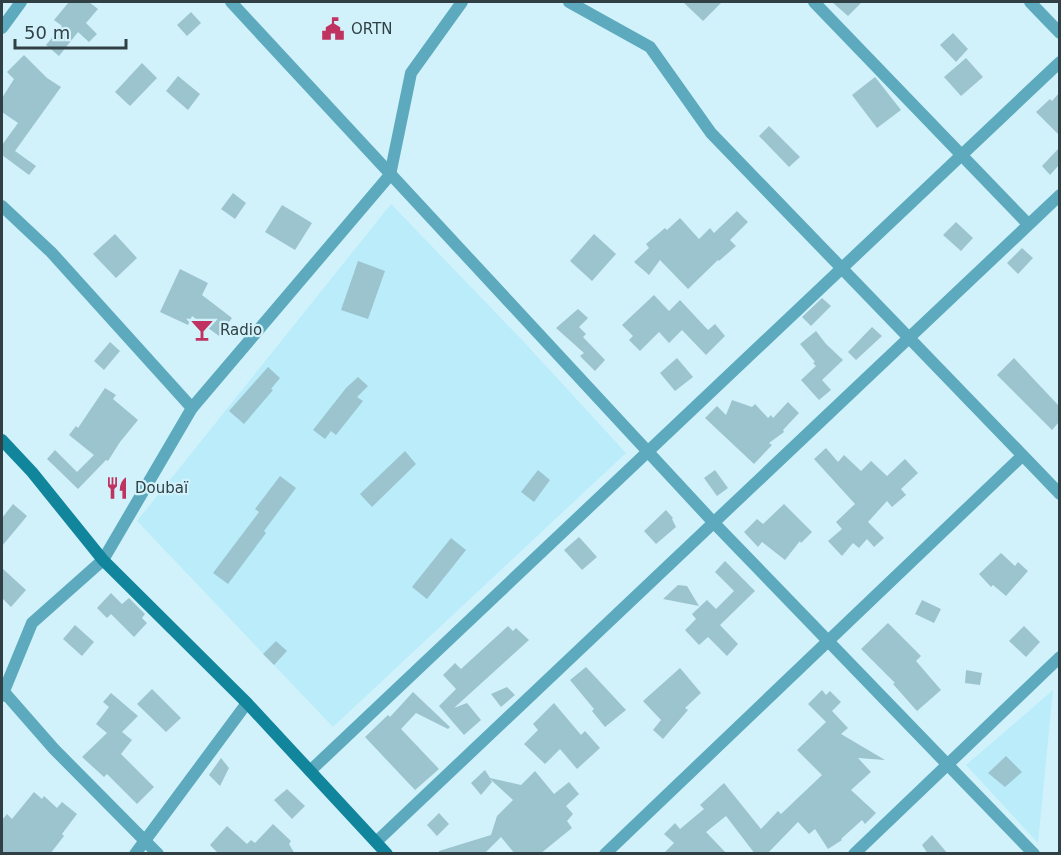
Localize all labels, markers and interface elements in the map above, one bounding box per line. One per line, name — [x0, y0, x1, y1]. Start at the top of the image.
scale bar — [15, 12, 126, 50]
public building icon: ORTN — [320, 16, 346, 42]
place label: ORTN — [351, 20, 393, 38]
text: 50 m — [24, 22, 70, 43]
bar icon: Radio — [189, 317, 215, 343]
place label: Radio — [220, 321, 262, 339]
restaurant icon: Doubaï — [104, 475, 130, 501]
place label: Doubaï — [135, 479, 189, 497]

